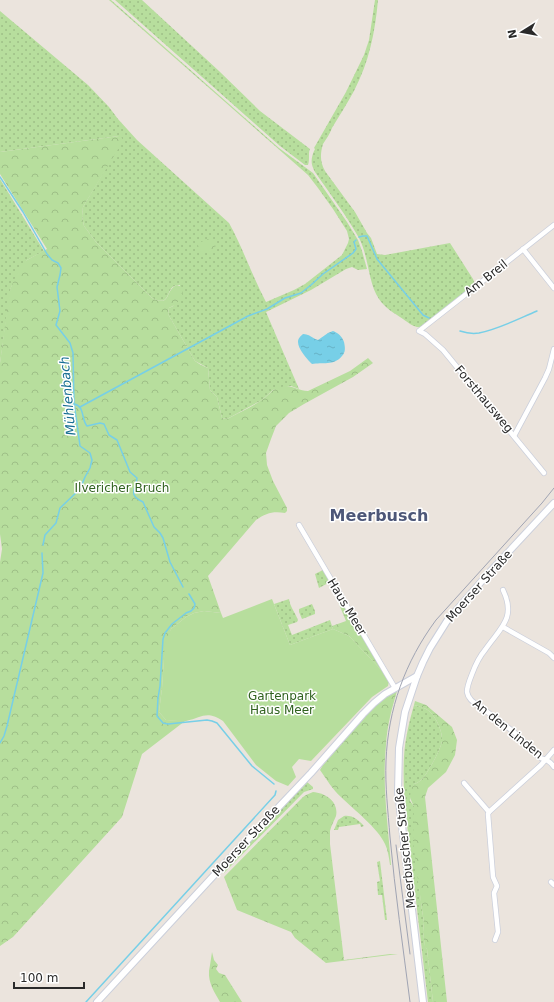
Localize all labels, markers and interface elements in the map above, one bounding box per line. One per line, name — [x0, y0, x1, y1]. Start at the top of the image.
north arrow — [502, 12, 542, 52]
text: N — [505, 28, 520, 40]
street label: Am Breil — [462, 257, 510, 299]
water label: Mühlenbach — [57, 356, 78, 436]
street label: Forsthausweg — [452, 363, 516, 435]
park label: Ilvericher Bruch — [75, 481, 169, 495]
district label: Meerbusch — [330, 506, 428, 525]
street label: Moerser Straße — [443, 547, 515, 625]
street label: Haus Meer — [324, 576, 370, 638]
park label: Gartenpark Haus Meer — [248, 689, 316, 717]
street label: An den Linden — [470, 696, 546, 762]
street label: Meerbuscher Straße — [392, 787, 418, 909]
street label: Moerser Straße — [210, 803, 282, 879]
scale bar — [14, 964, 84, 990]
text: 100 m — [20, 971, 58, 985]

